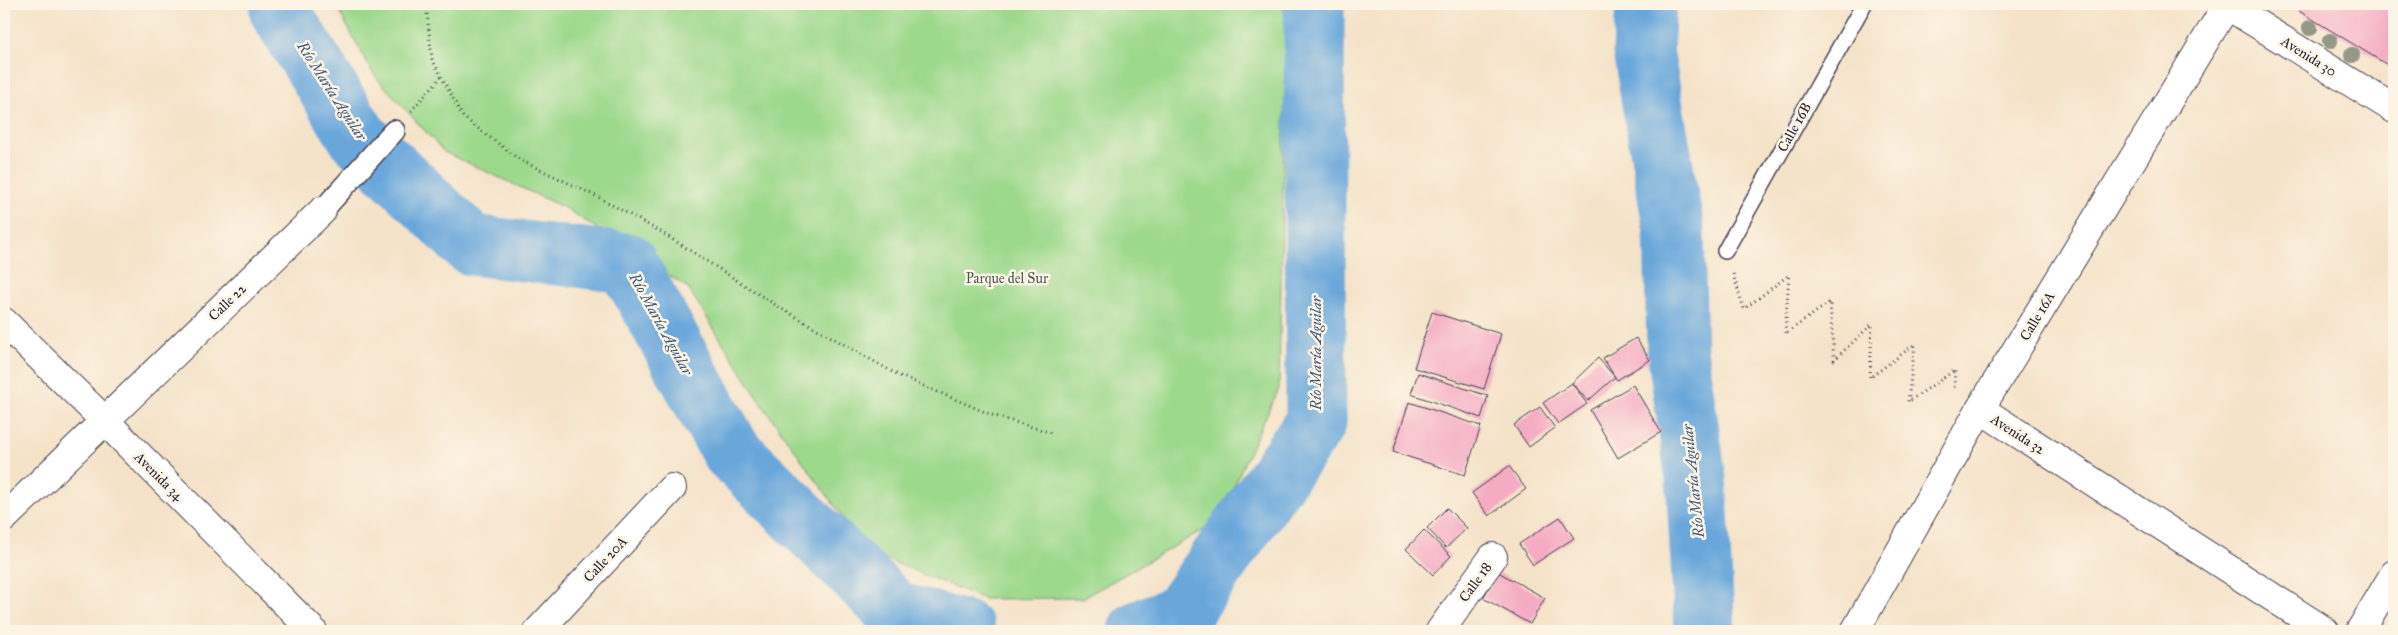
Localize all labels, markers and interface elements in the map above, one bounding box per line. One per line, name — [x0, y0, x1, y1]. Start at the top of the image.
street label: Avenida 30 — [2277, 32, 2340, 80]
water label: Río María Aguilar — [293, 37, 371, 144]
street label: Calle 16B — [1774, 100, 1815, 155]
water label: Río María Aguilar — [625, 269, 697, 379]
park label: Parque del Sur — [966, 270, 1049, 288]
street label: Calle 22 — [205, 280, 250, 324]
street label: Calle 16A — [2016, 288, 2059, 344]
water label: Río María Aguilar — [1307, 295, 1325, 411]
street label: Avenida 32 — [1987, 410, 2048, 458]
water label: Río María Aguilar — [1678, 423, 1708, 540]
street label: Avenida 34 — [130, 448, 187, 505]
street label: Calle 20A — [580, 533, 631, 586]
street label: Calle 18 — [1455, 559, 1495, 605]

